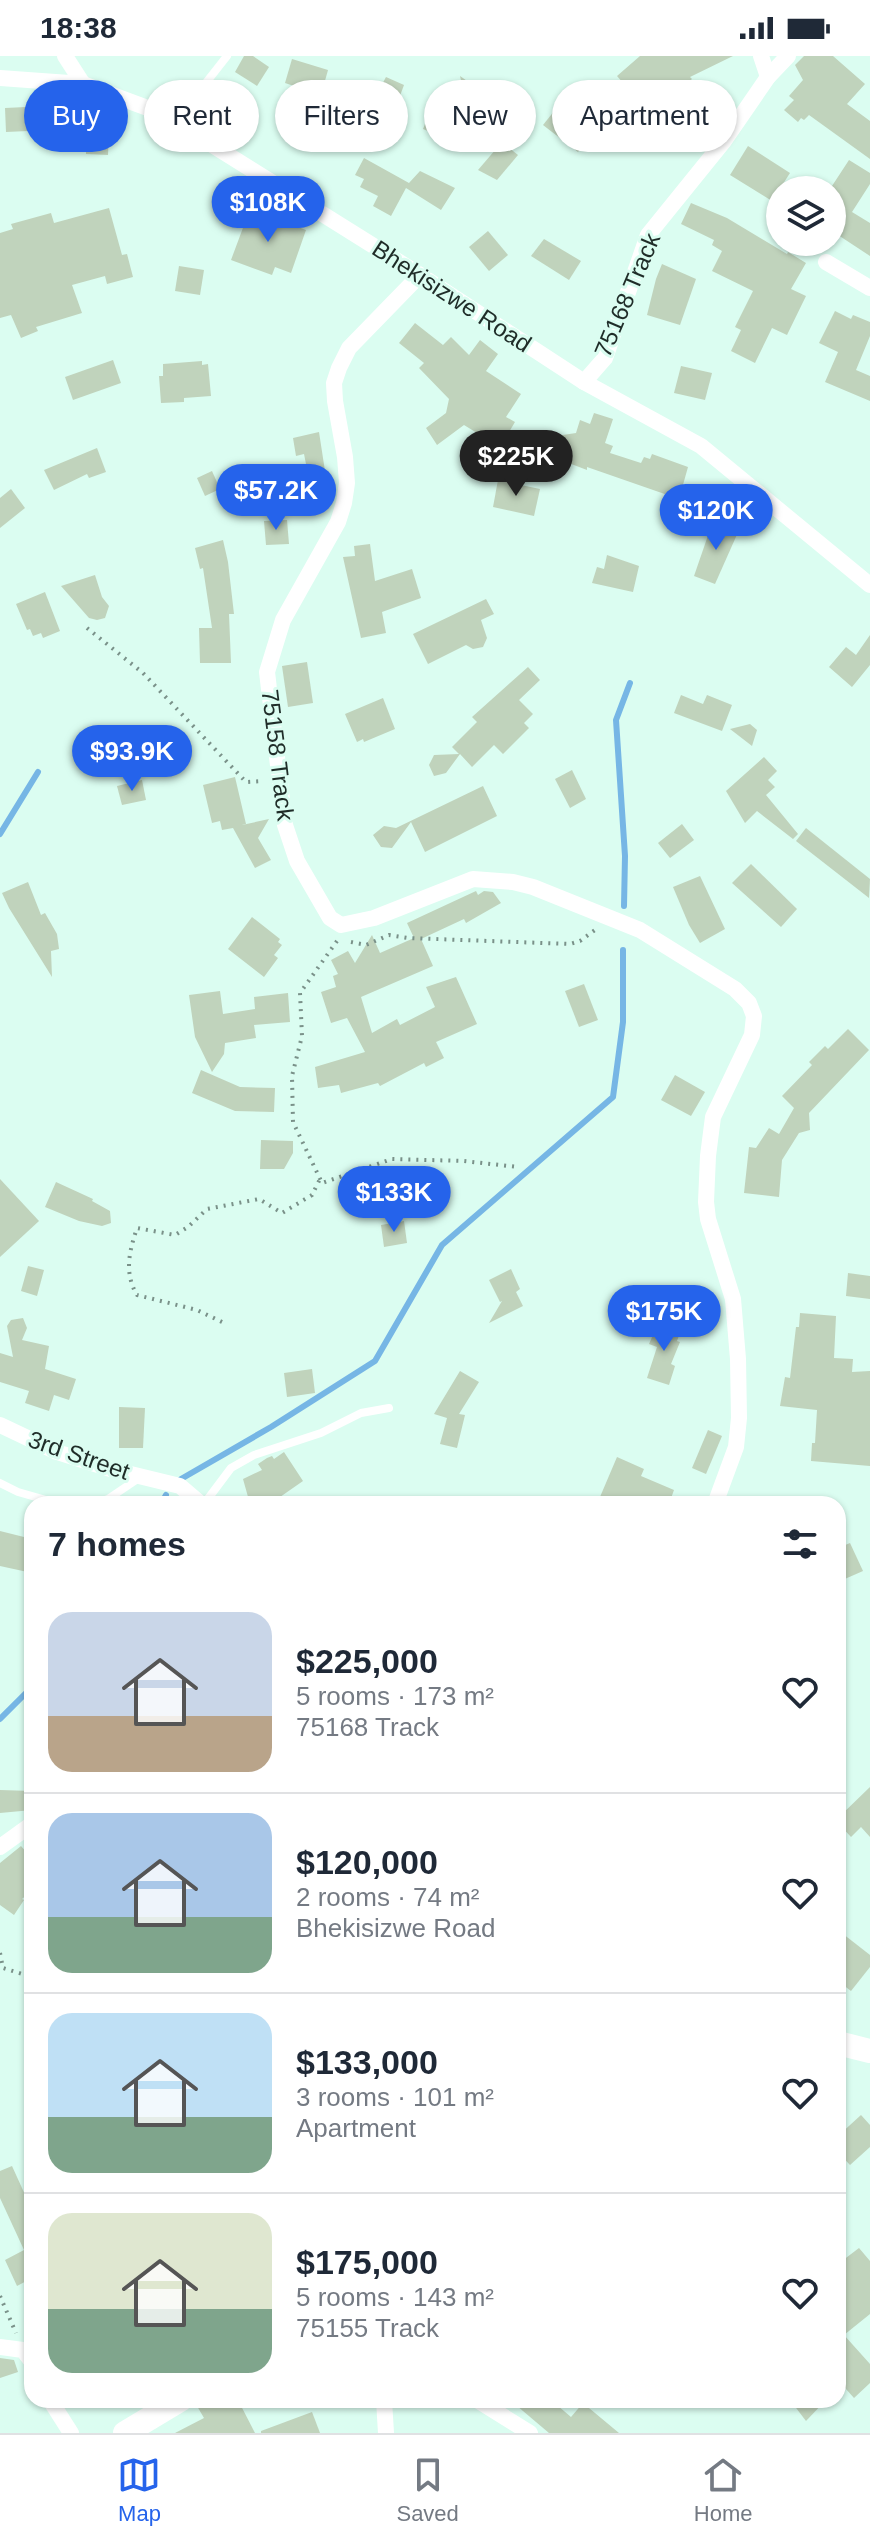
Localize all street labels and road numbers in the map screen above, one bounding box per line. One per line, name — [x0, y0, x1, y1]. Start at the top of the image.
street label: 75168 Track — [589, 228, 666, 361]
street label: Bhekisizwe Road — [367, 235, 537, 357]
street label: 75158 Track — [257, 688, 300, 823]
street label: 3rd Street — [25, 1425, 134, 1485]

